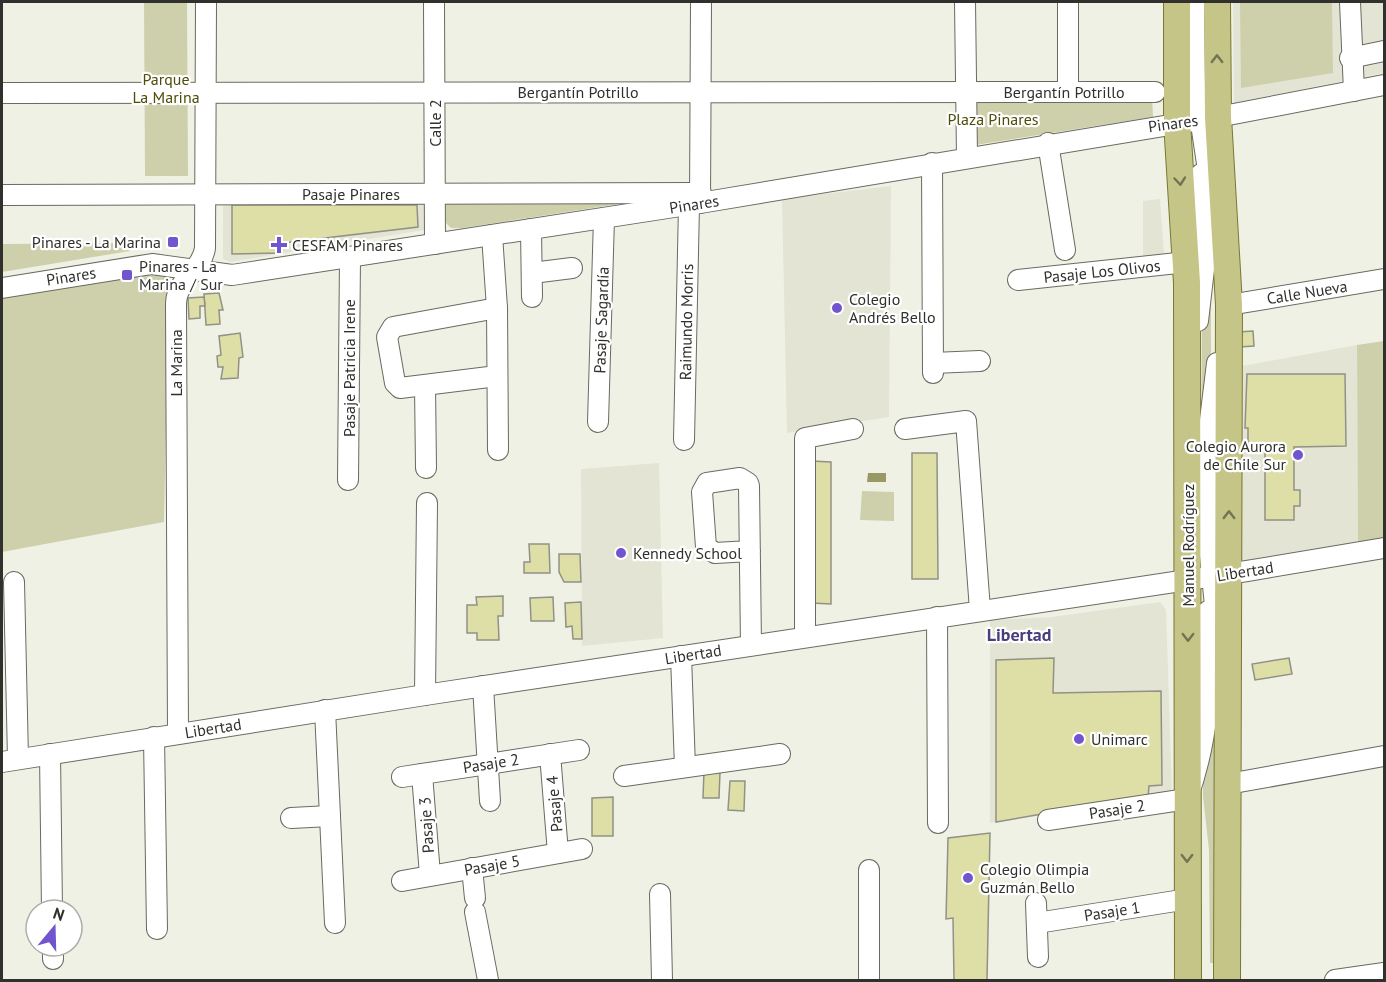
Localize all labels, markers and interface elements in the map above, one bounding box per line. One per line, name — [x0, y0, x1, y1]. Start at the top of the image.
one-way arrow — [1211, 55, 1223, 64]
park label: Parque La Marina — [132, 69, 200, 107]
street label: Bergantín Potrillo — [518, 82, 638, 102]
street label: Bergantín Potrillo — [1004, 82, 1124, 102]
street label: Calle 2 — [425, 99, 445, 147]
park label: Plaza Pinares — [947, 109, 1039, 129]
street label: Pinares — [1147, 110, 1200, 136]
one-way arrow — [1173, 176, 1186, 185]
street label: Pasaje Pinares — [302, 184, 400, 204]
street label: Pinares — [668, 190, 721, 218]
place label: Pinares - La Marina — [32, 232, 161, 252]
marker: Pinares - La Marina — [166, 235, 180, 249]
place label: CESFAM Pinares — [292, 235, 403, 255]
marker: CESFAM Pinares — [270, 236, 288, 254]
street label: Pasaje Los Olivos — [1043, 255, 1162, 287]
place label: Pinares - La Marina / Sur — [139, 256, 223, 294]
street label: Pinares — [45, 262, 98, 290]
street label: Raimundo Morris — [675, 263, 697, 380]
street label: Pasaje Sagardía — [589, 266, 613, 374]
marker: Pinares - La Marina / Sur — [120, 268, 134, 282]
street label: Calle Nueva — [1265, 276, 1349, 308]
place label: Colegio Andrés Bello — [849, 289, 936, 327]
street label: Pasaje Patricia Irene — [339, 299, 359, 437]
marker: Colegio Andrés Bello — [830, 301, 844, 315]
street label: La Marina — [166, 329, 186, 397]
place label: Colegio Aurora de Chile Sur — [1186, 436, 1287, 474]
marker: Colegio Aurora de Chile Sur — [1291, 448, 1305, 462]
street label: Manuel Rodríguez — [1178, 483, 1198, 607]
one-way arrow — [1223, 511, 1235, 520]
place label: Kennedy School — [633, 543, 742, 563]
marker: Kennedy School — [614, 546, 628, 560]
street label: Libertad — [1215, 557, 1275, 585]
district label: Libertad — [987, 623, 1051, 646]
one-way arrow — [1182, 632, 1194, 641]
street label: Libertad — [663, 640, 723, 668]
street label: Libertad — [183, 714, 243, 742]
place label: Unimarc — [1091, 729, 1148, 749]
marker: Unimarc — [1072, 732, 1086, 746]
street label: Pasaje 2 — [462, 749, 520, 777]
street label: Pasaje 4 — [542, 775, 566, 833]
street label: Pasaje 2 — [1088, 795, 1146, 823]
street label: Pasaje 3 — [414, 796, 438, 854]
street label: Pasaje 5 — [462, 850, 522, 880]
one-way arrow — [1181, 853, 1193, 862]
place label: Colegio Olimpia Guzmán Bello — [980, 859, 1089, 897]
marker: Colegio Olimpia Guzmán Bello — [961, 871, 975, 885]
street label: Pasaje 1 — [1083, 897, 1141, 925]
north arrow — [24, 898, 84, 958]
text: N — [51, 903, 67, 925]

